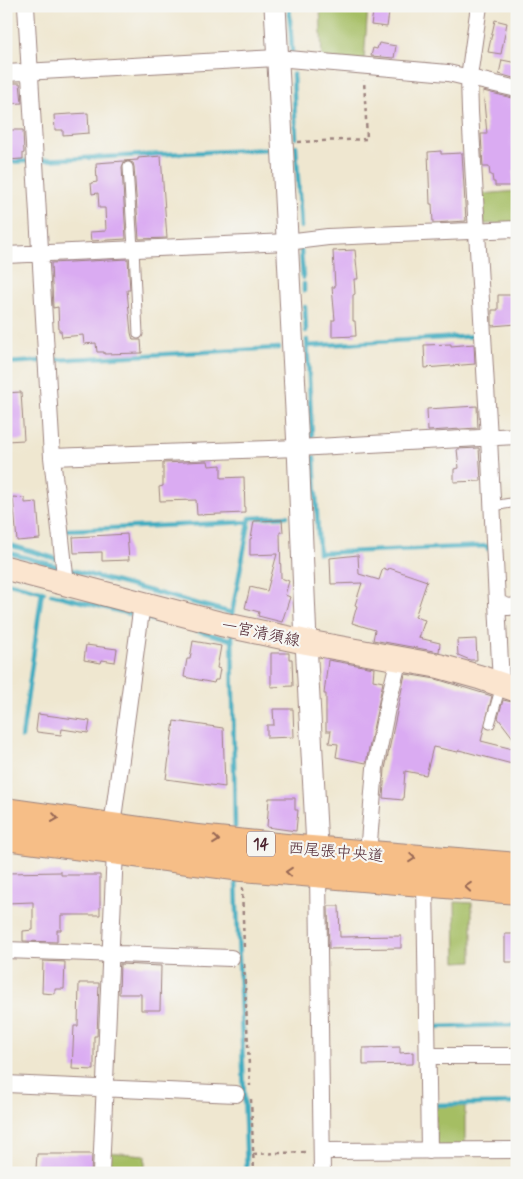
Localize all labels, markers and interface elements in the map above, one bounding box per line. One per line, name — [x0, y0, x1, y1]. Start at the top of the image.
street label: 一宮清須線 — [219, 615, 302, 652]
one-way arrow — [50, 812, 59, 822]
road number: 14 — [247, 832, 275, 856]
one-way arrow — [212, 834, 220, 845]
street label: 西尾張中央道 — [287, 838, 385, 867]
one-way arrow — [408, 852, 416, 863]
one-way arrow — [285, 867, 293, 878]
one-way arrow — [464, 881, 472, 892]

